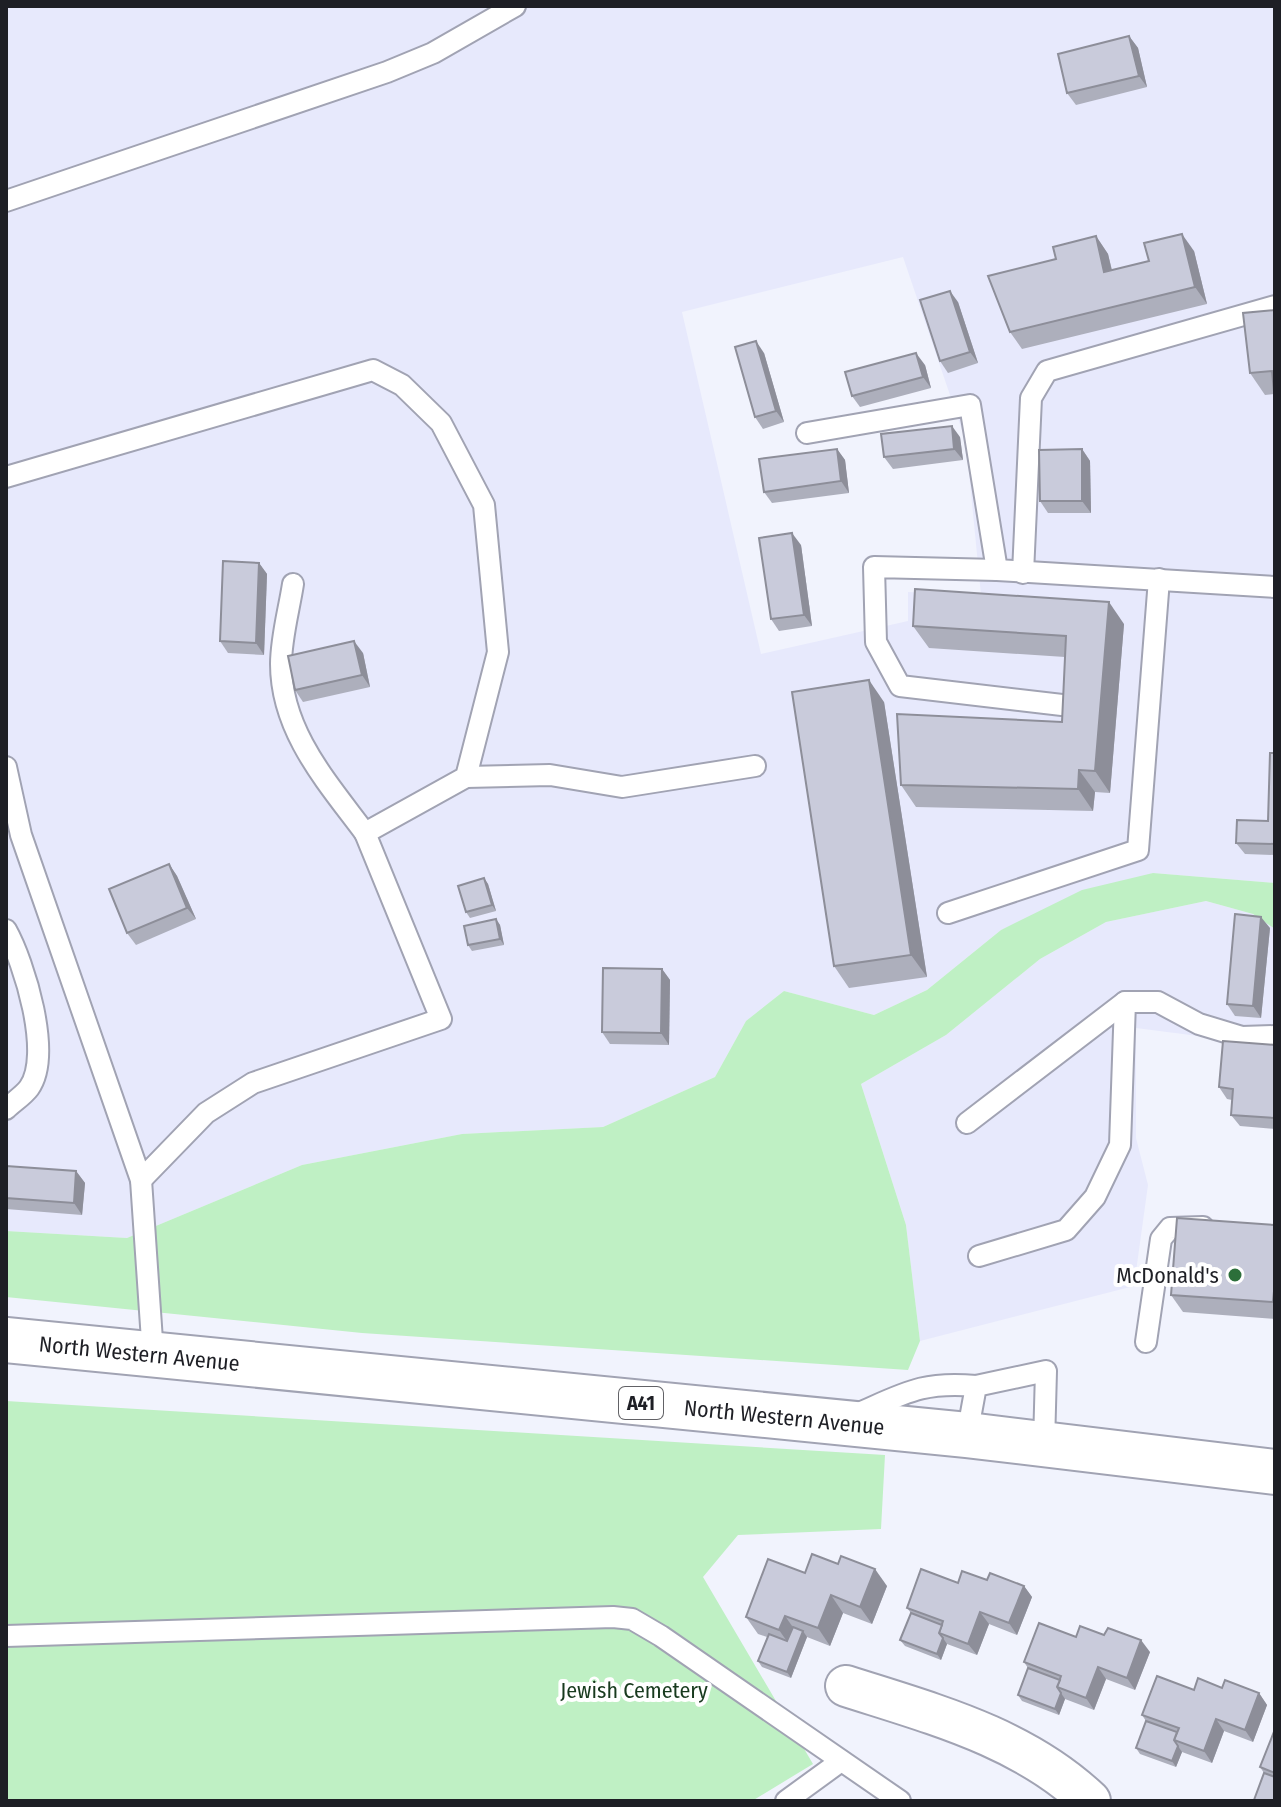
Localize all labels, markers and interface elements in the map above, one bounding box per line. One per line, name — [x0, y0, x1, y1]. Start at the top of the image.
place label: McDonald's — [1116, 1262, 1219, 1289]
marker: McDonald's — [1226, 1266, 1244, 1284]
street label: North Western Avenue — [38, 1330, 241, 1377]
road number: A41 — [619, 1387, 663, 1419]
street label: North Western Avenue — [683, 1394, 886, 1440]
park label: Jewish Cemetery — [560, 1677, 708, 1704]

